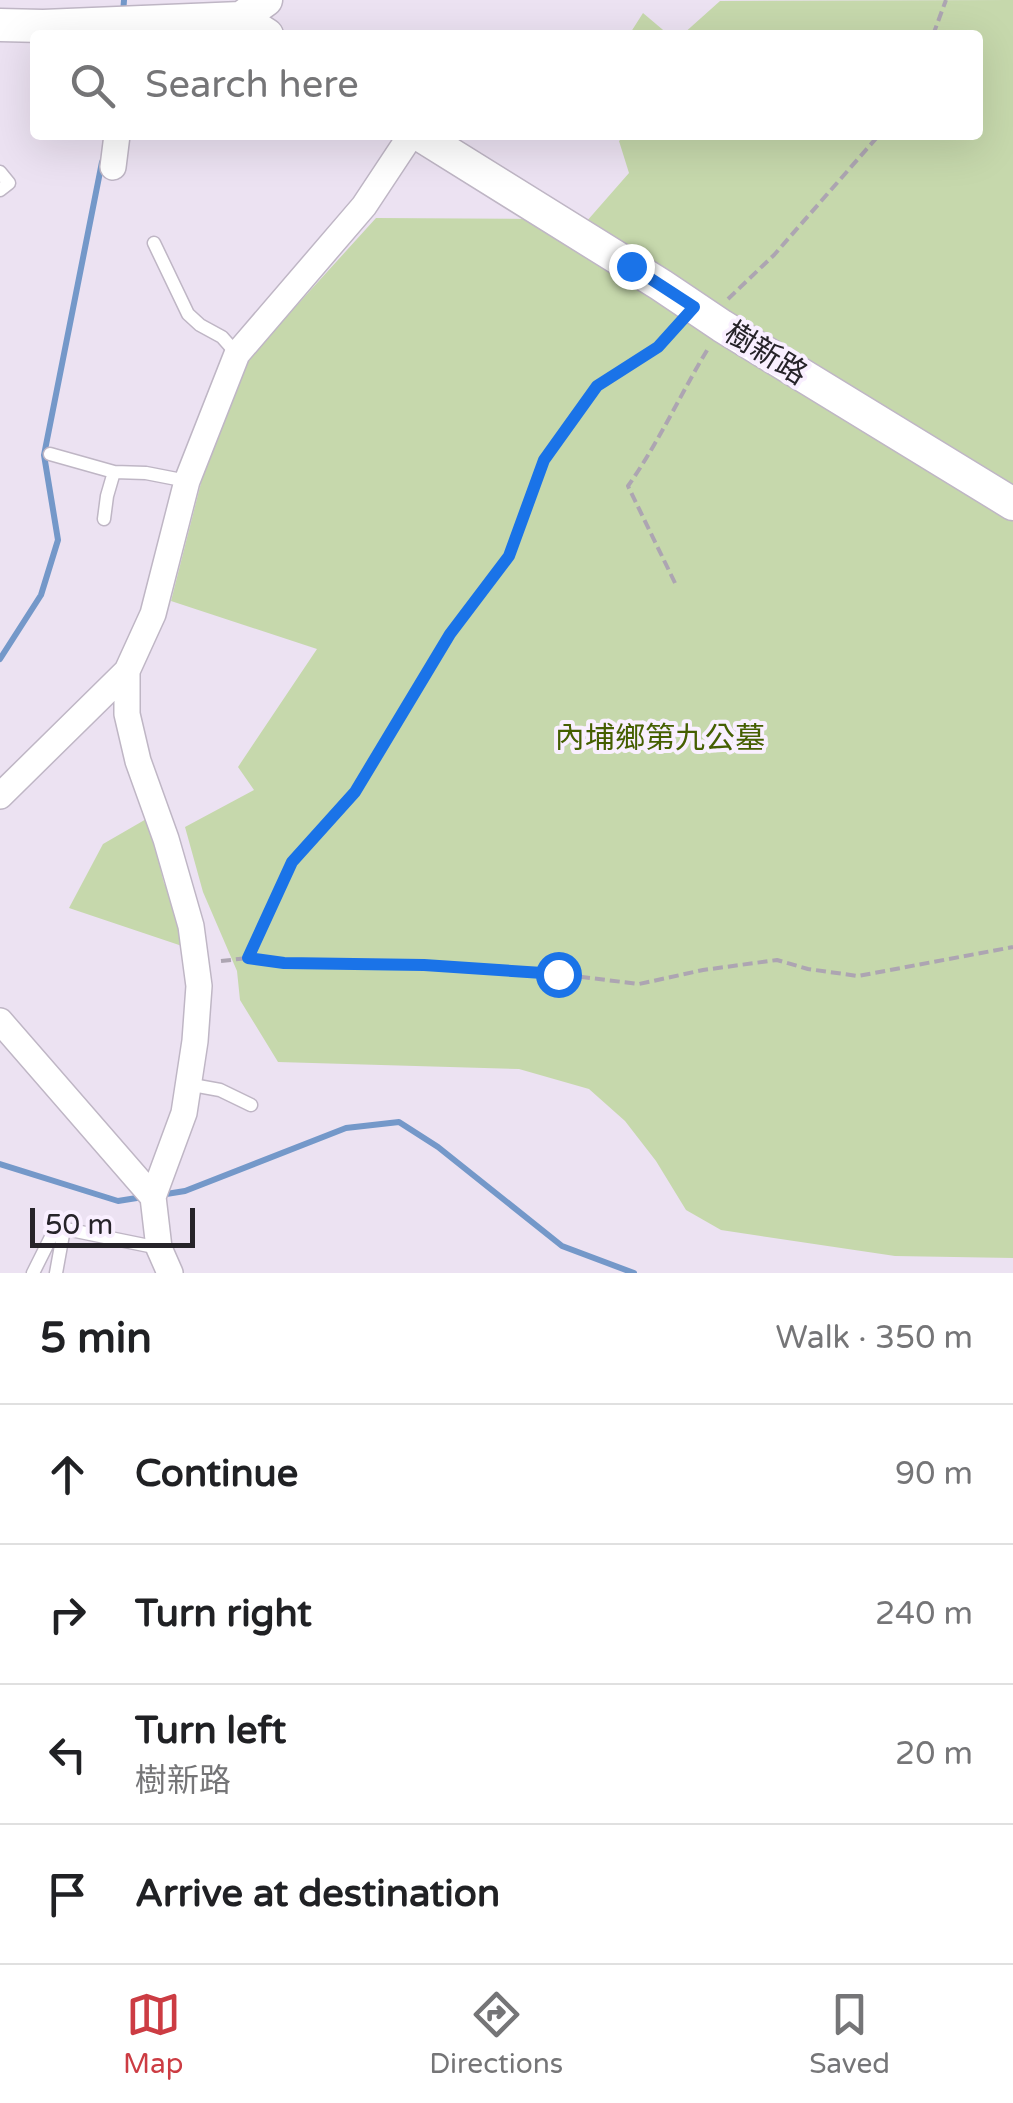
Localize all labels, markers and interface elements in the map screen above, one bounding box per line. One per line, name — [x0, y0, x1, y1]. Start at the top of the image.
search box — [30, 30, 983, 140]
icon: search — [65, 58, 120, 113]
text: Search here — [145, 62, 359, 108]
route end — [609, 244, 655, 290]
street label: 樹新路 — [718, 314, 814, 393]
park label: 內埔鄉第九公墓 — [555, 720, 765, 757]
route start — [536, 952, 582, 998]
scale bar — [30, 1203, 195, 1248]
text: 50 m — [45, 1208, 113, 1242]
text: 5 min — [40, 1313, 152, 1364]
text: Walk · 350 m — [776, 1319, 973, 1357]
icon: ahead — [40, 1447, 95, 1502]
text: Continue — [135, 1451, 298, 1497]
text: 90 m — [895, 1455, 973, 1493]
icon: right — [40, 1587, 95, 1642]
text: Turn right — [135, 1591, 312, 1637]
text: 240 m — [875, 1595, 973, 1633]
text: Turn left — [135, 1708, 286, 1754]
icon: left — [40, 1727, 95, 1782]
text: 20 m — [895, 1735, 973, 1773]
text: 樹新路 — [135, 1762, 231, 1800]
icon: arrive — [40, 1867, 95, 1922]
text: Arrive at destination — [135, 1871, 500, 1917]
tab: Map — [123, 1987, 183, 2081]
tab: Directions — [429, 1987, 563, 2081]
tab: Saved — [809, 1987, 890, 2081]

